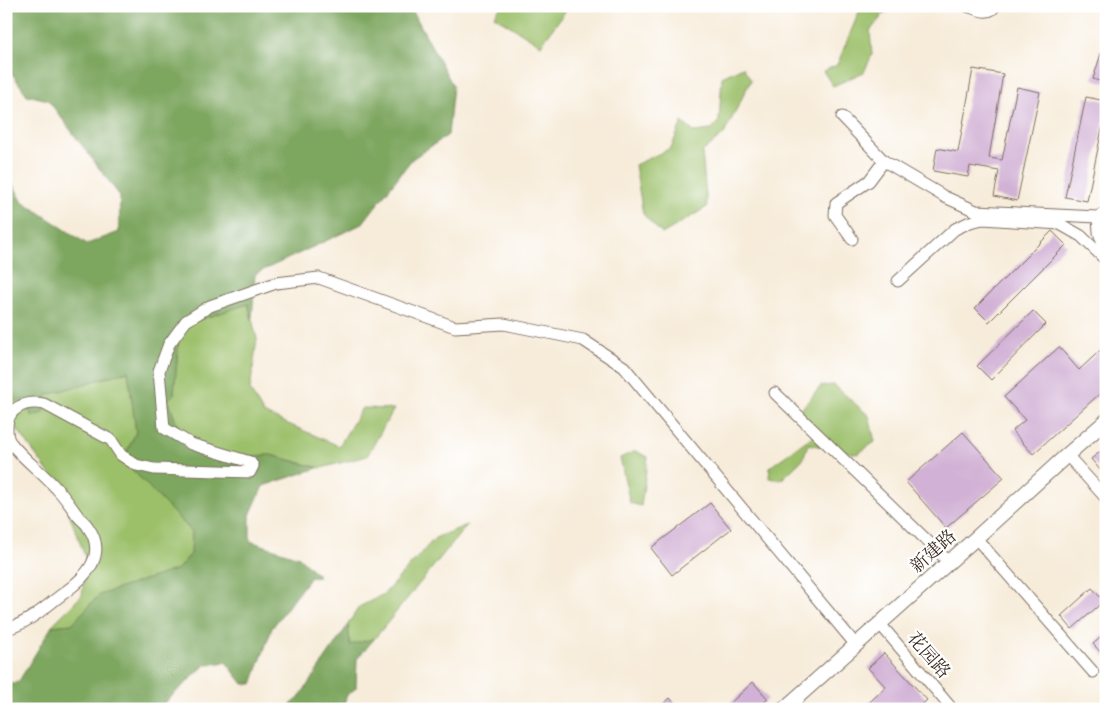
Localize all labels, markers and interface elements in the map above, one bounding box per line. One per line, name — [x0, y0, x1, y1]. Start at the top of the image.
street label: 新建路 — [904, 523, 962, 579]
street label: 花园路 — [901, 625, 957, 684]

